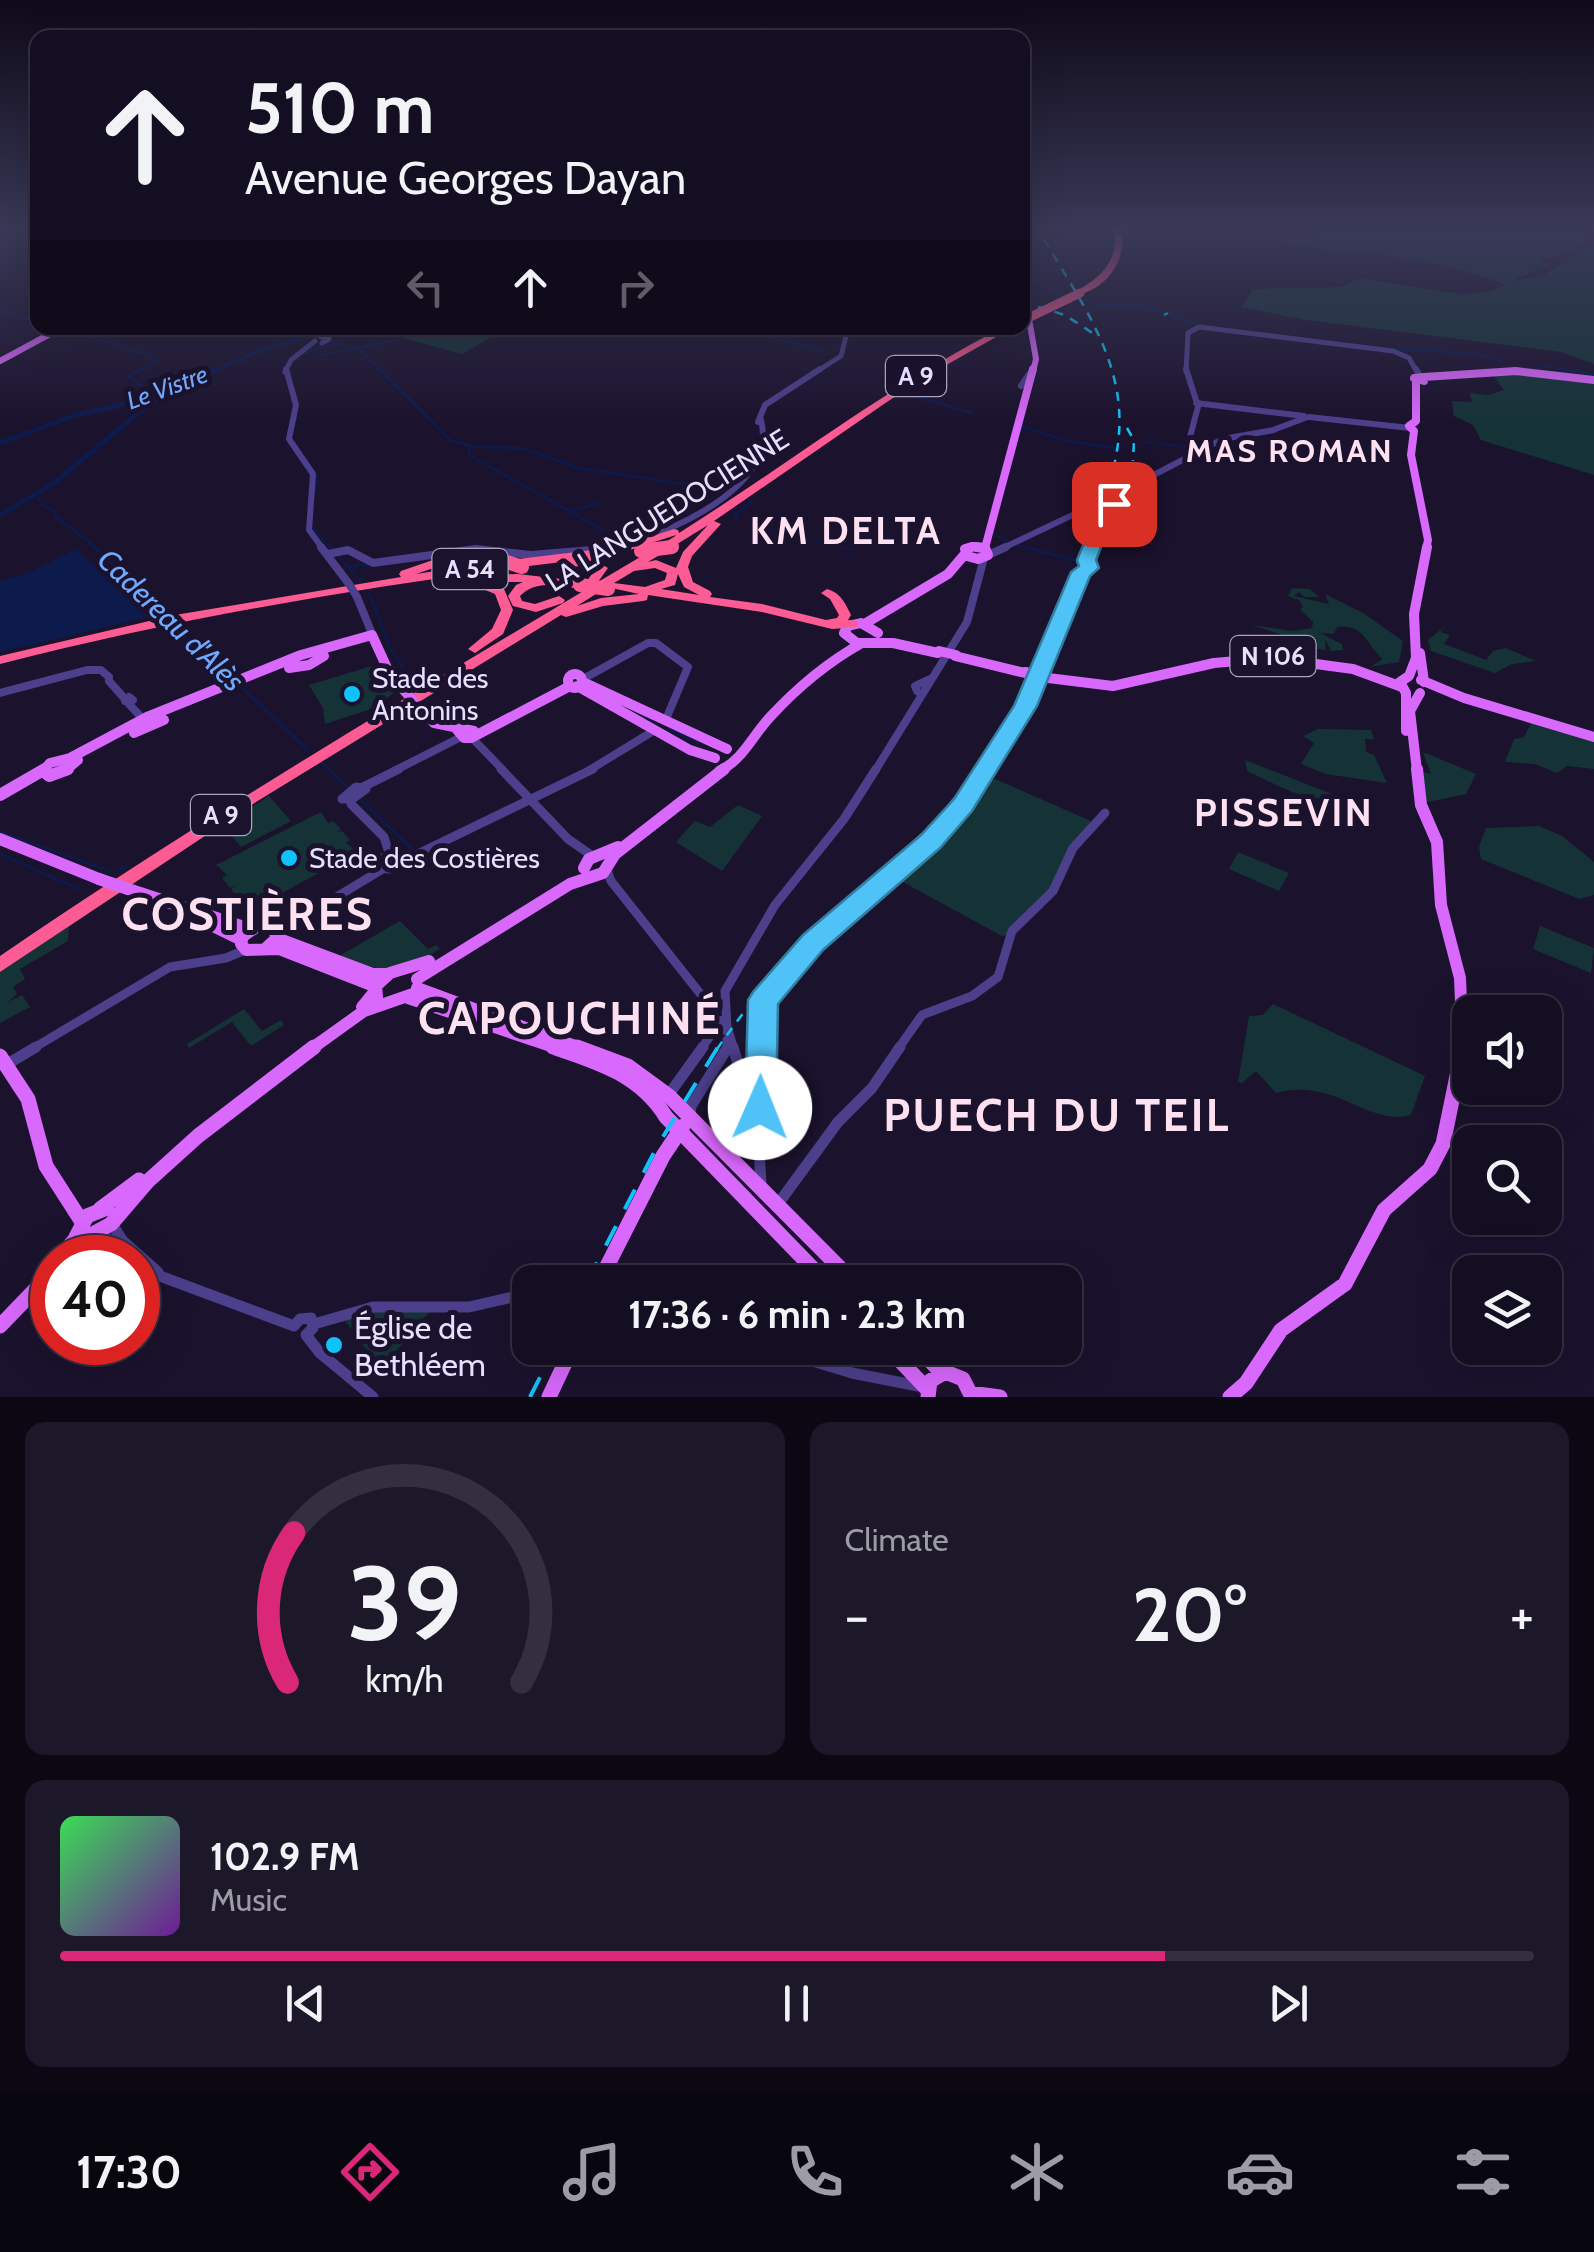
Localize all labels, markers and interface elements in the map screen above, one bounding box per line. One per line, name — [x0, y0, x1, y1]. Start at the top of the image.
text: 510 m — [245, 65, 434, 151]
icon: ahead — [80, 70, 210, 200]
text: Avenue Georges Dayan — [245, 151, 686, 205]
icon: left — [398, 260, 453, 315]
icon: ahead — [503, 260, 558, 315]
icon: right — [608, 260, 663, 315]
road number: A 9 — [886, 356, 946, 396]
water label: Le Vistre — [122, 359, 212, 415]
street label: LA LANGUEDOCIENNE — [539, 421, 795, 599]
district label: MAS ROMAN — [1186, 431, 1394, 470]
pin — [1072, 462, 1157, 547]
icon: arrive — [1087, 477, 1142, 532]
district label: KM DELTA — [750, 507, 942, 554]
water label: Cadereau d'Alès — [90, 541, 252, 699]
road number: A 54 — [432, 549, 508, 589]
road number: N 106 — [1230, 636, 1316, 676]
place label: Stade des Antonins — [372, 661, 488, 727]
marker: Stade des Antonins — [341, 683, 363, 705]
district label: PISSEVIN — [1194, 789, 1374, 836]
road number: A 9 — [191, 795, 251, 835]
place label: Stade des Costières — [309, 841, 540, 875]
marker: Stade des Costières — [278, 847, 300, 869]
district label: COSTIÈRES — [122, 887, 374, 941]
district label: CAPOUCHINÉ — [418, 991, 722, 1045]
map controls — [1452, 995, 1562, 1365]
button: sound — [1452, 995, 1562, 1105]
position arrow — [708, 1056, 812, 1160]
district label: PUECH DU TEIL — [883, 1088, 1231, 1142]
button: search — [1452, 1125, 1562, 1235]
speed limit sign: 40 — [30, 1235, 160, 1365]
button: layers — [1452, 1255, 1562, 1365]
text: 17:36 · 6 min · 2.3 km — [628, 1291, 966, 1338]
place label: Église de Bethléem — [354, 1308, 486, 1384]
marker: Église de Bethléem — [323, 1334, 345, 1356]
text: Climate — [845, 1520, 949, 1559]
text: 39 — [347, 1540, 462, 1666]
text: 20° — [1132, 1569, 1246, 1660]
text: − — [845, 1582, 869, 1649]
text: + — [1510, 1582, 1534, 1649]
text: km/h — [366, 1658, 444, 1701]
text: 102.9 FM — [210, 1833, 360, 1880]
text: Music — [210, 1880, 287, 1919]
icon: previous — [278, 1976, 333, 2031]
icon: pause — [769, 1976, 824, 2031]
icon: next — [1261, 1976, 1316, 2031]
icon: directions — [335, 2137, 405, 2207]
icon: music — [557, 2137, 627, 2207]
icon: phone — [780, 2137, 850, 2207]
icon: climate — [1002, 2137, 1072, 2207]
icon: car — [1225, 2137, 1295, 2207]
icon: filters — [1448, 2137, 1518, 2207]
text: 17:30 — [76, 2145, 182, 2199]

